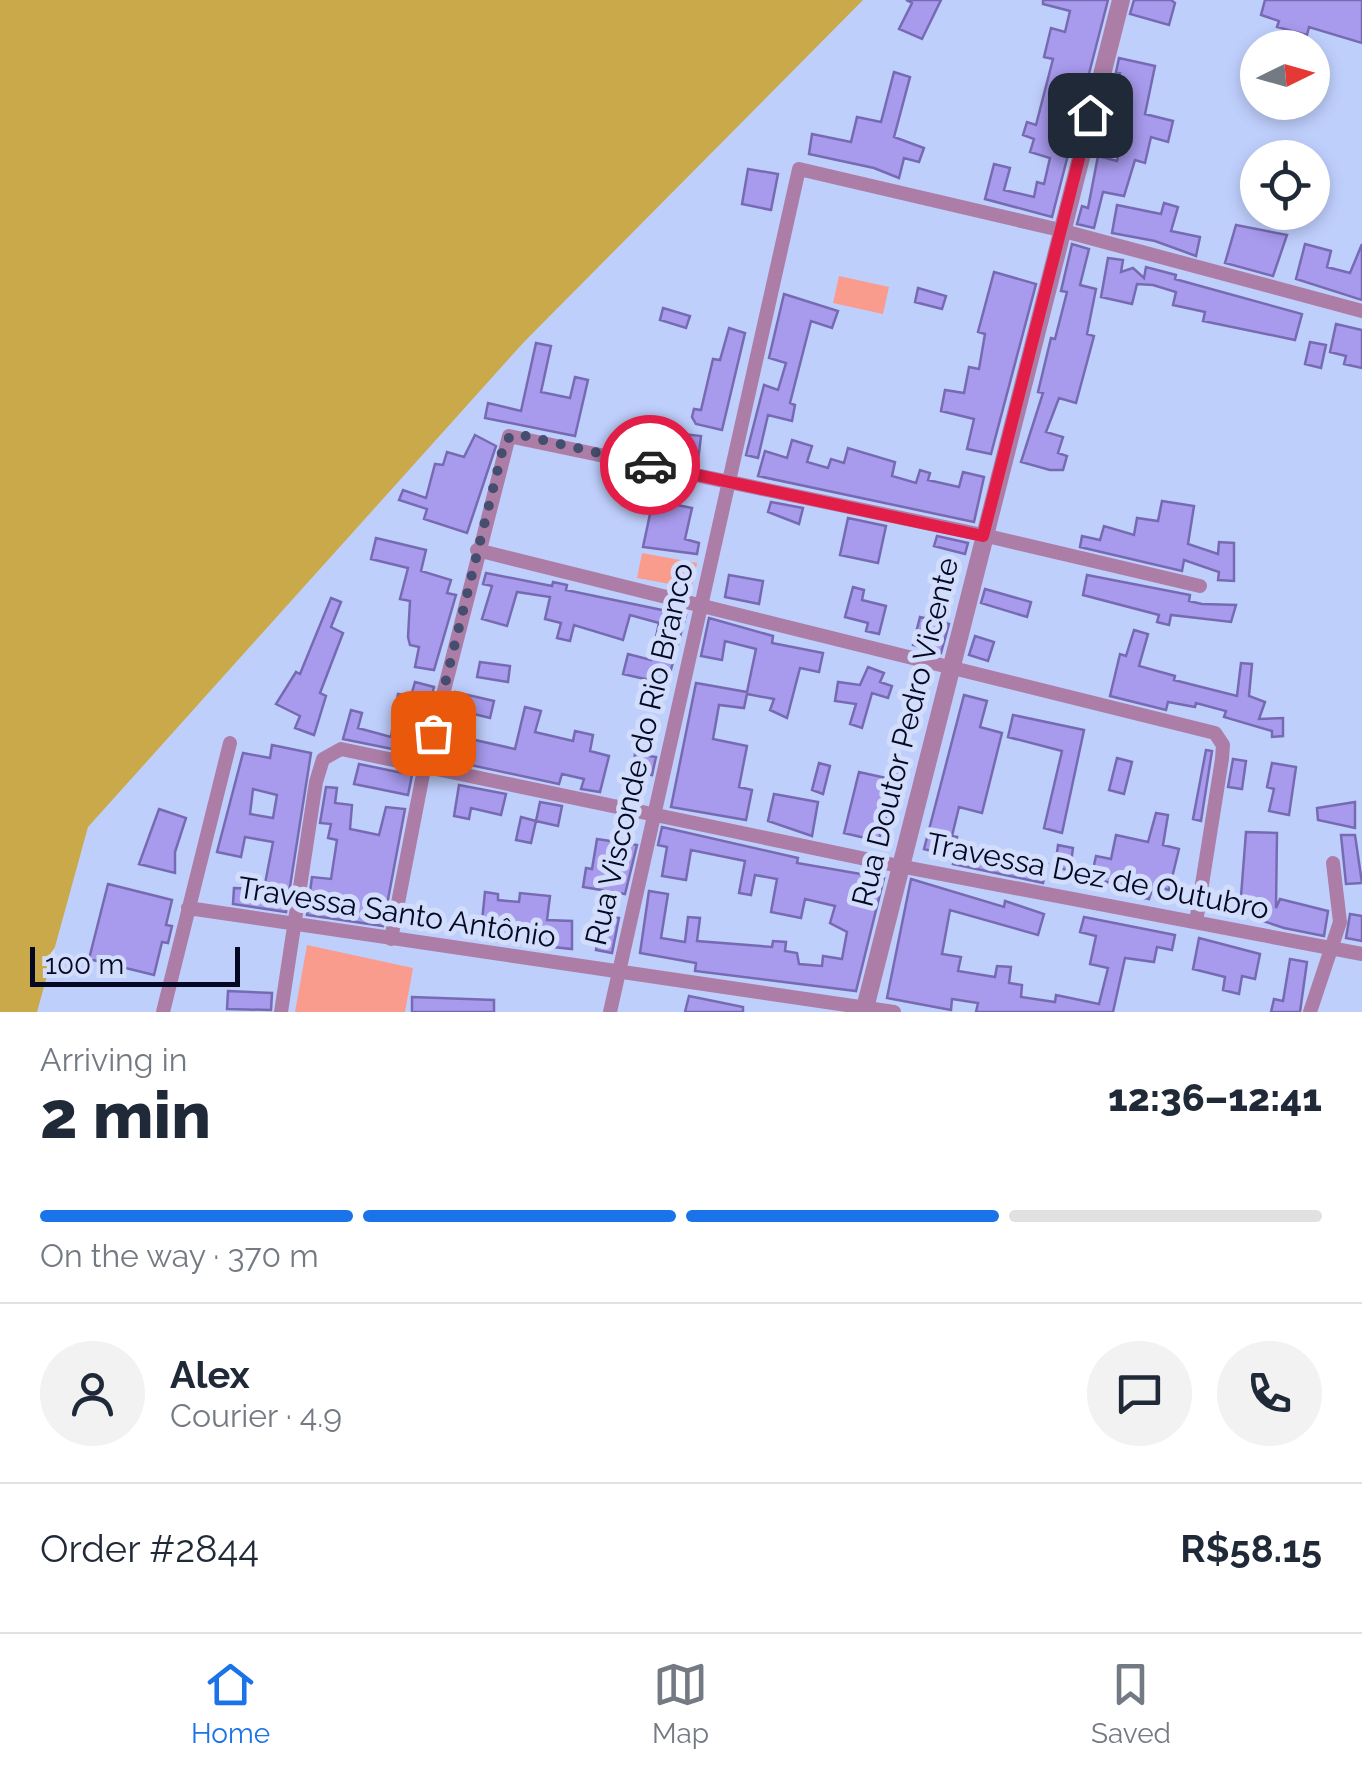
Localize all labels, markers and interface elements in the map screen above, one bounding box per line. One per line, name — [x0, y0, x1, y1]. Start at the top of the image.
north arrow — [1240, 30, 1330, 120]
map controls — [1240, 30, 1330, 230]
pin — [1048, 73, 1133, 158]
icon: home — [1063, 88, 1118, 143]
button: locate — [1240, 140, 1330, 230]
courier — [600, 415, 700, 515]
icon: car — [623, 438, 678, 493]
street label: Rua Doutor Pedro Vicente — [845, 554, 965, 910]
street label: Rua Visconde do Rio Branco — [578, 559, 700, 949]
pin — [391, 691, 476, 776]
icon: bag — [406, 706, 461, 761]
street label: Travessa Dez de Outubro — [924, 826, 1272, 926]
street label: Travessa Santo Antônio — [236, 870, 558, 954]
scale bar — [30, 942, 240, 986]
text: 100 m — [45, 948, 124, 981]
text: Arriving in — [40, 1041, 187, 1078]
text: 12:36–12:41 — [1108, 1075, 1322, 1120]
text: 2 min — [40, 1077, 211, 1153]
text: On the way · 370 m — [40, 1237, 319, 1274]
button: person — [40, 1341, 145, 1446]
button: chat — [1087, 1341, 1192, 1446]
button: phone — [1217, 1341, 1322, 1446]
text: Alex — [170, 1352, 250, 1397]
text: Courier · 4.9 — [170, 1397, 342, 1434]
text: Order #2844 — [40, 1526, 259, 1571]
text: R$58.15 — [1180, 1526, 1322, 1571]
tab: Home — [191, 1657, 270, 1750]
tab: Map — [652, 1657, 709, 1750]
tab: Saved — [1091, 1657, 1171, 1750]

